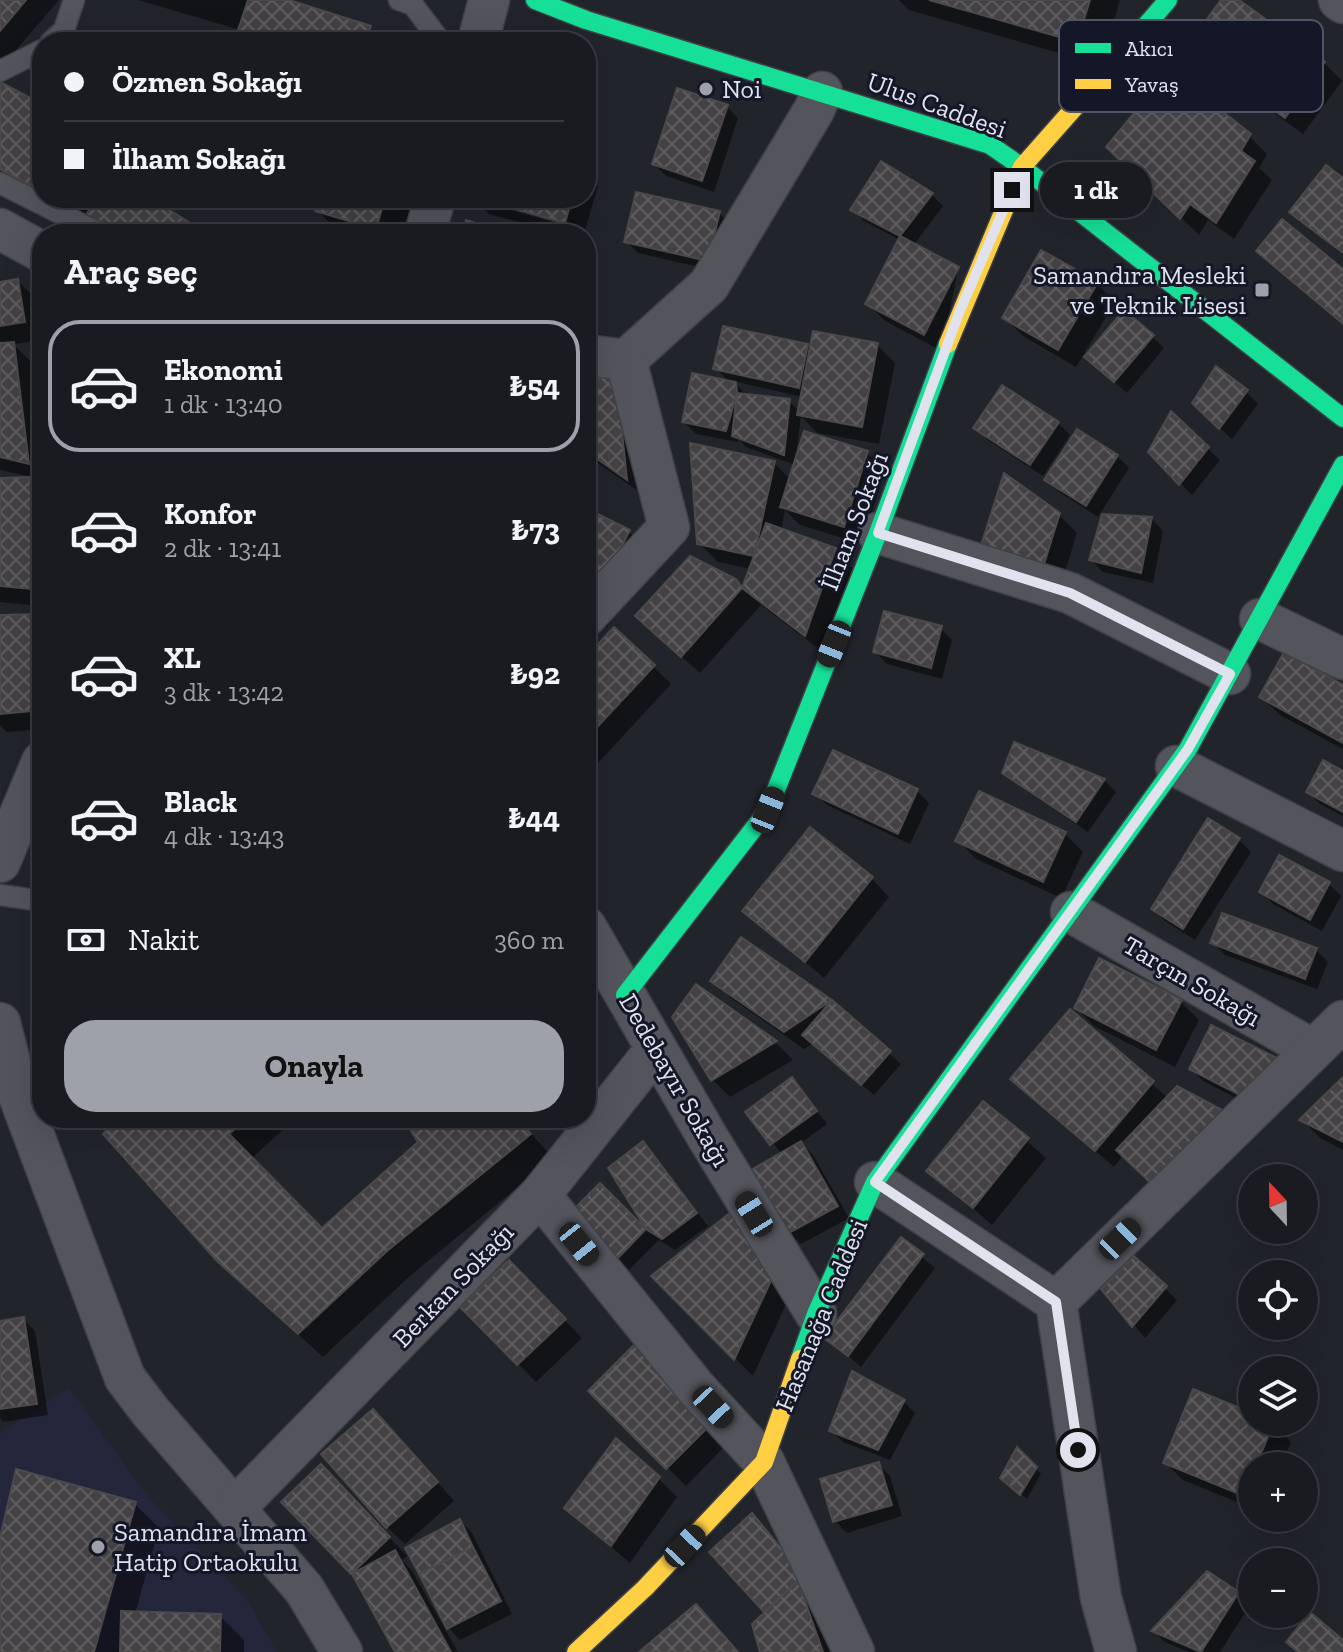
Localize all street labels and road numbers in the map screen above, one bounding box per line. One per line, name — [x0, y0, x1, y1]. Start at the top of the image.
street label: Ulus Caddesi — [863, 65, 1011, 145]
street label: İlham Sokağı — [813, 447, 895, 595]
street label: Tarçın Sokağı — [1117, 929, 1267, 1033]
street label: Dedebayır Sokağı — [612, 988, 738, 1172]
street label: Hasanağa Caddesi — [768, 1214, 874, 1416]
street label: Berkan Sokağı — [386, 1216, 520, 1354]

